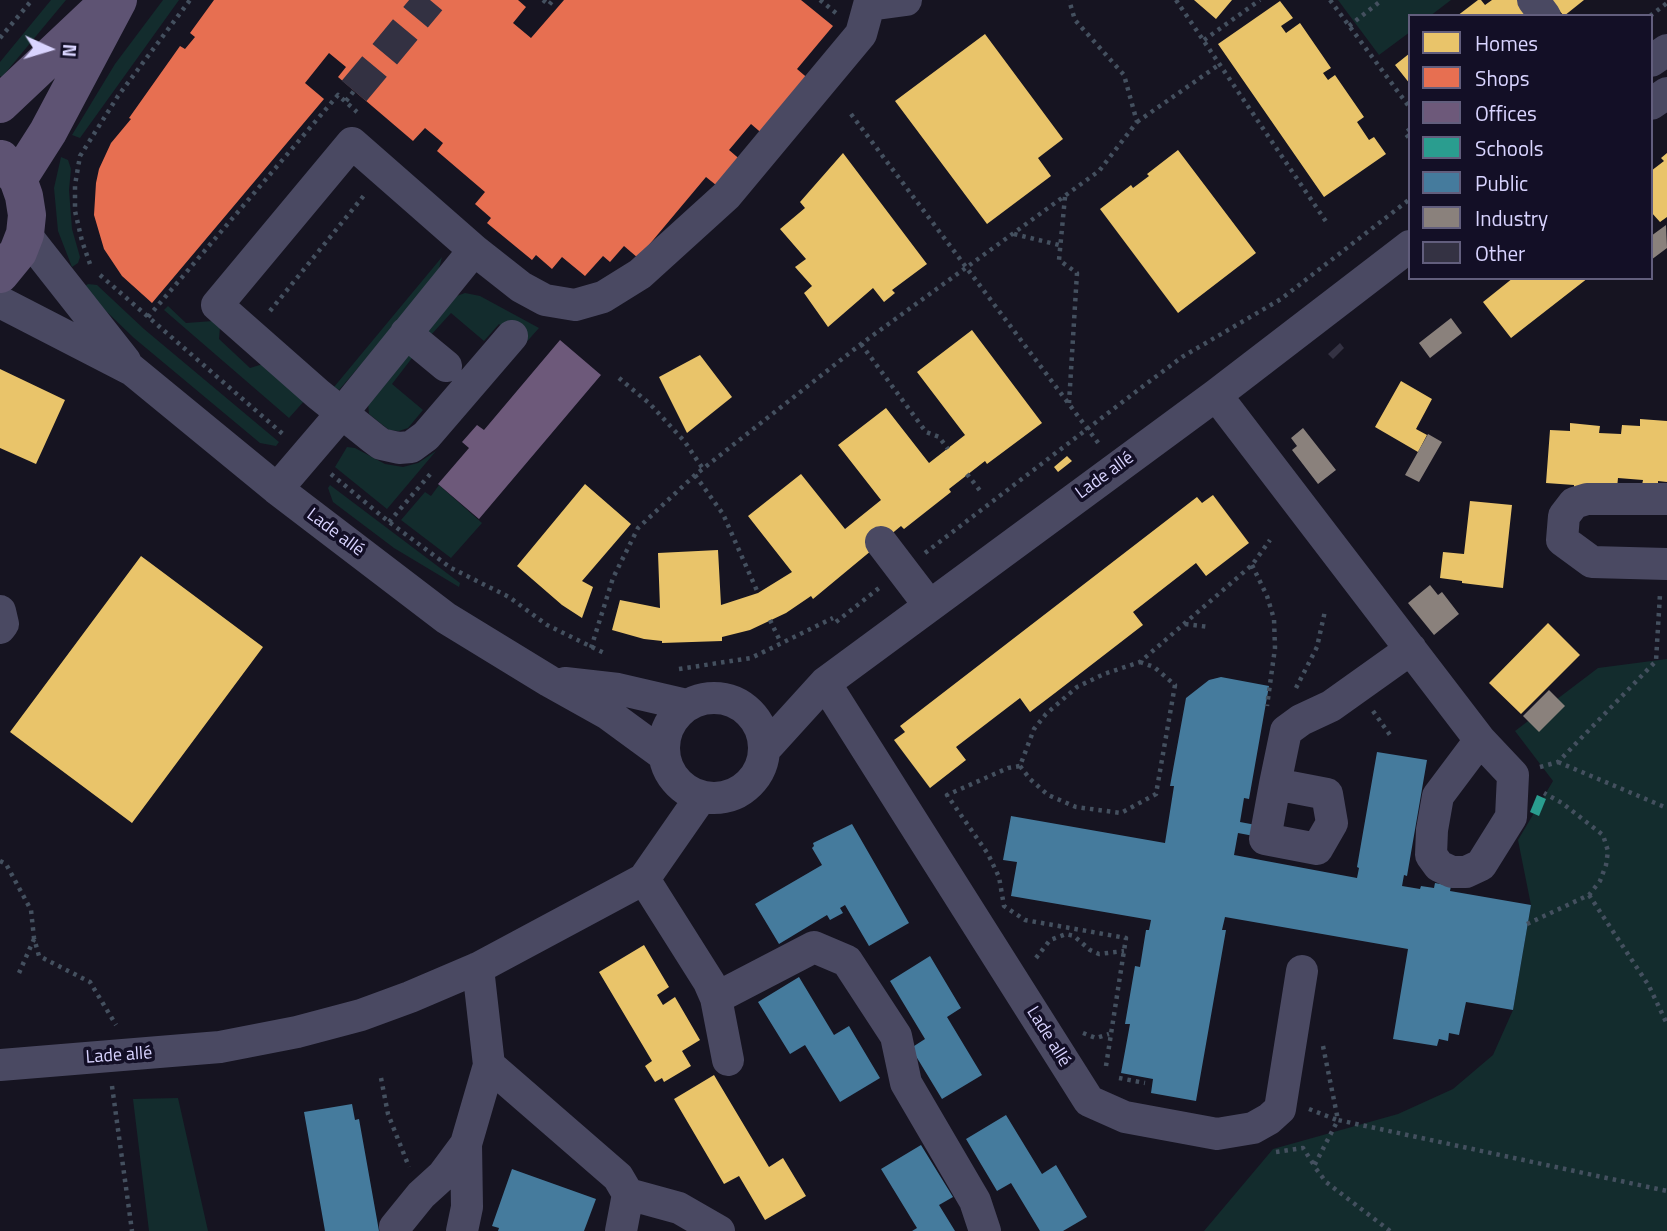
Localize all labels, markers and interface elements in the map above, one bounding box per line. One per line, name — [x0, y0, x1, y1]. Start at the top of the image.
north arrow — [14, 14, 84, 84]
legend — [1408, 14, 1653, 280]
text: Homes — [1475, 27, 1538, 59]
text: N — [56, 43, 85, 58]
text: Shops — [1475, 62, 1530, 94]
text: Offices — [1475, 97, 1537, 129]
text: Schools — [1475, 132, 1544, 164]
text: Public — [1475, 167, 1528, 199]
text: Industry — [1475, 202, 1548, 234]
text: Other — [1475, 237, 1525, 269]
street label: Lade allé — [1072, 448, 1138, 504]
street label: Lade allé — [302, 504, 368, 562]
street label: Lade allé — [1021, 1003, 1075, 1071]
street label: Lade allé — [85, 1043, 153, 1069]

